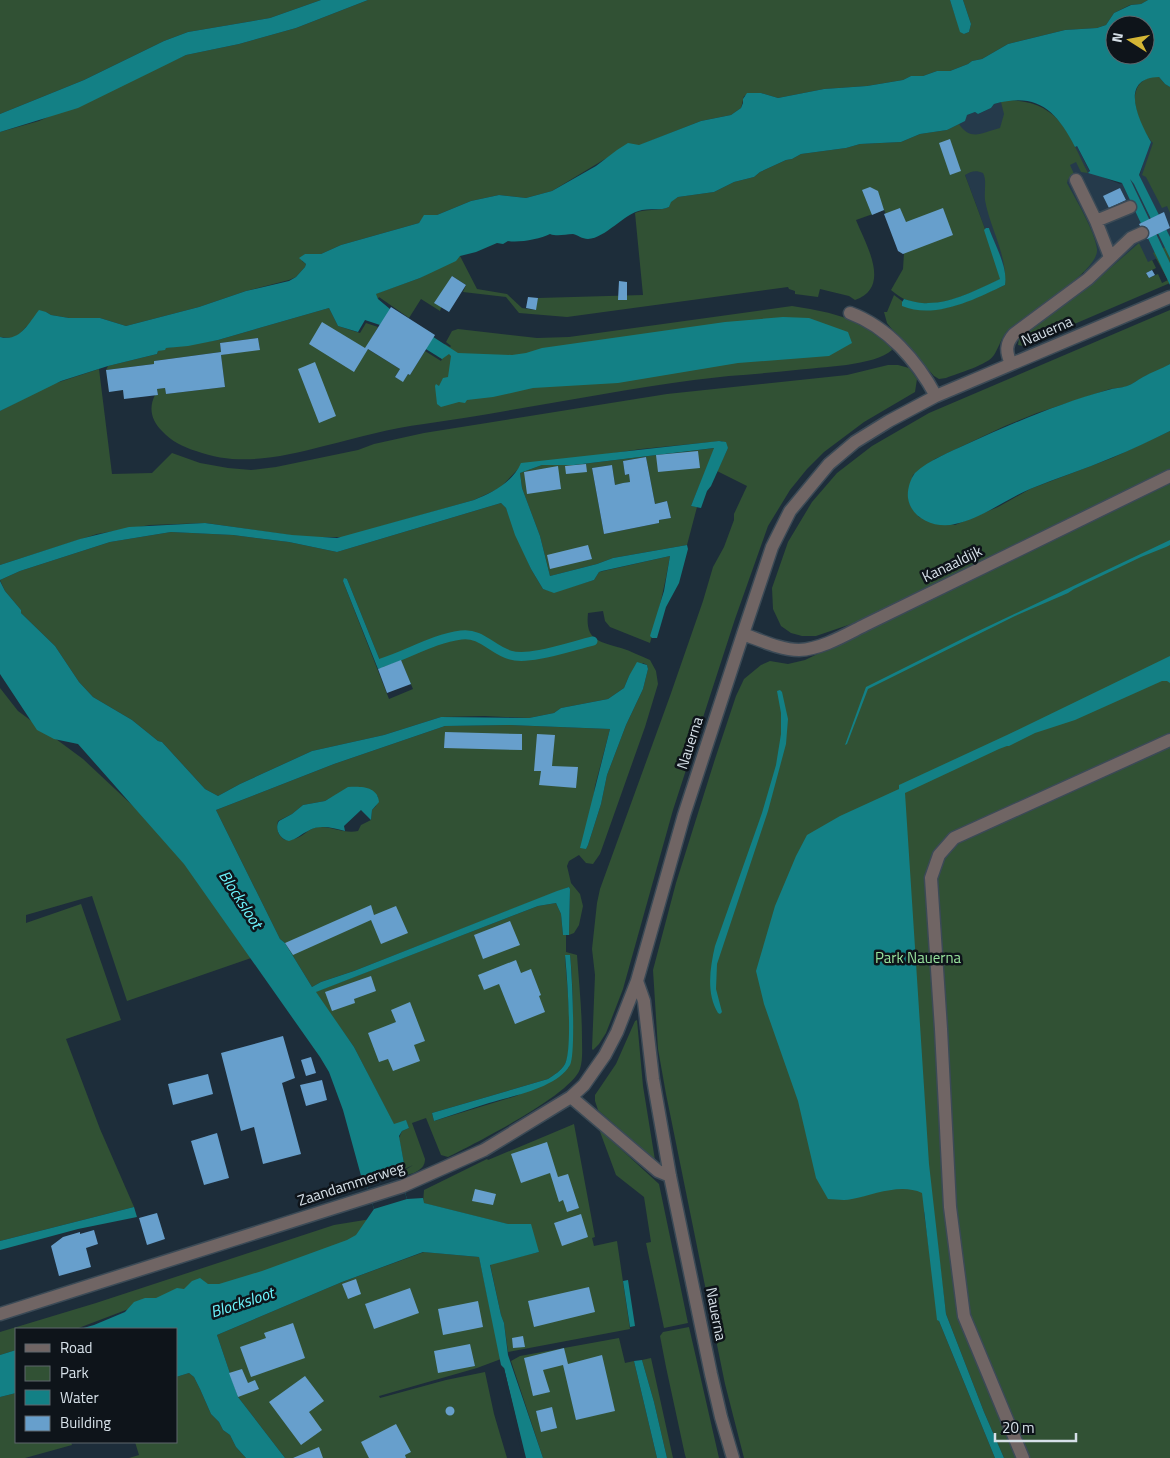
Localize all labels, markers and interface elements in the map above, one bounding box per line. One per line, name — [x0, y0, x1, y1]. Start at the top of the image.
north arrow — [1105, 15, 1155, 65]
text: N — [1106, 31, 1128, 44]
street label: Nauerna — [1017, 309, 1077, 352]
street label: Kanaaldijk — [918, 539, 986, 588]
street label: Nauerna — [670, 713, 709, 772]
water label: Blocksloot — [213, 865, 270, 935]
park label: Park Nauerna — [875, 946, 961, 969]
street label: Zaandammerweg — [294, 1155, 407, 1212]
water label: Blocksloot — [207, 1280, 279, 1324]
street label: Nauerna — [700, 1285, 733, 1343]
legend — [15, 1328, 178, 1443]
text: Road — [60, 1336, 92, 1359]
text: Park — [60, 1361, 89, 1384]
text: Water — [60, 1386, 99, 1409]
scale bar — [995, 1410, 1076, 1442]
text: Building — [60, 1411, 111, 1434]
text: 20 m — [1002, 1416, 1035, 1439]

